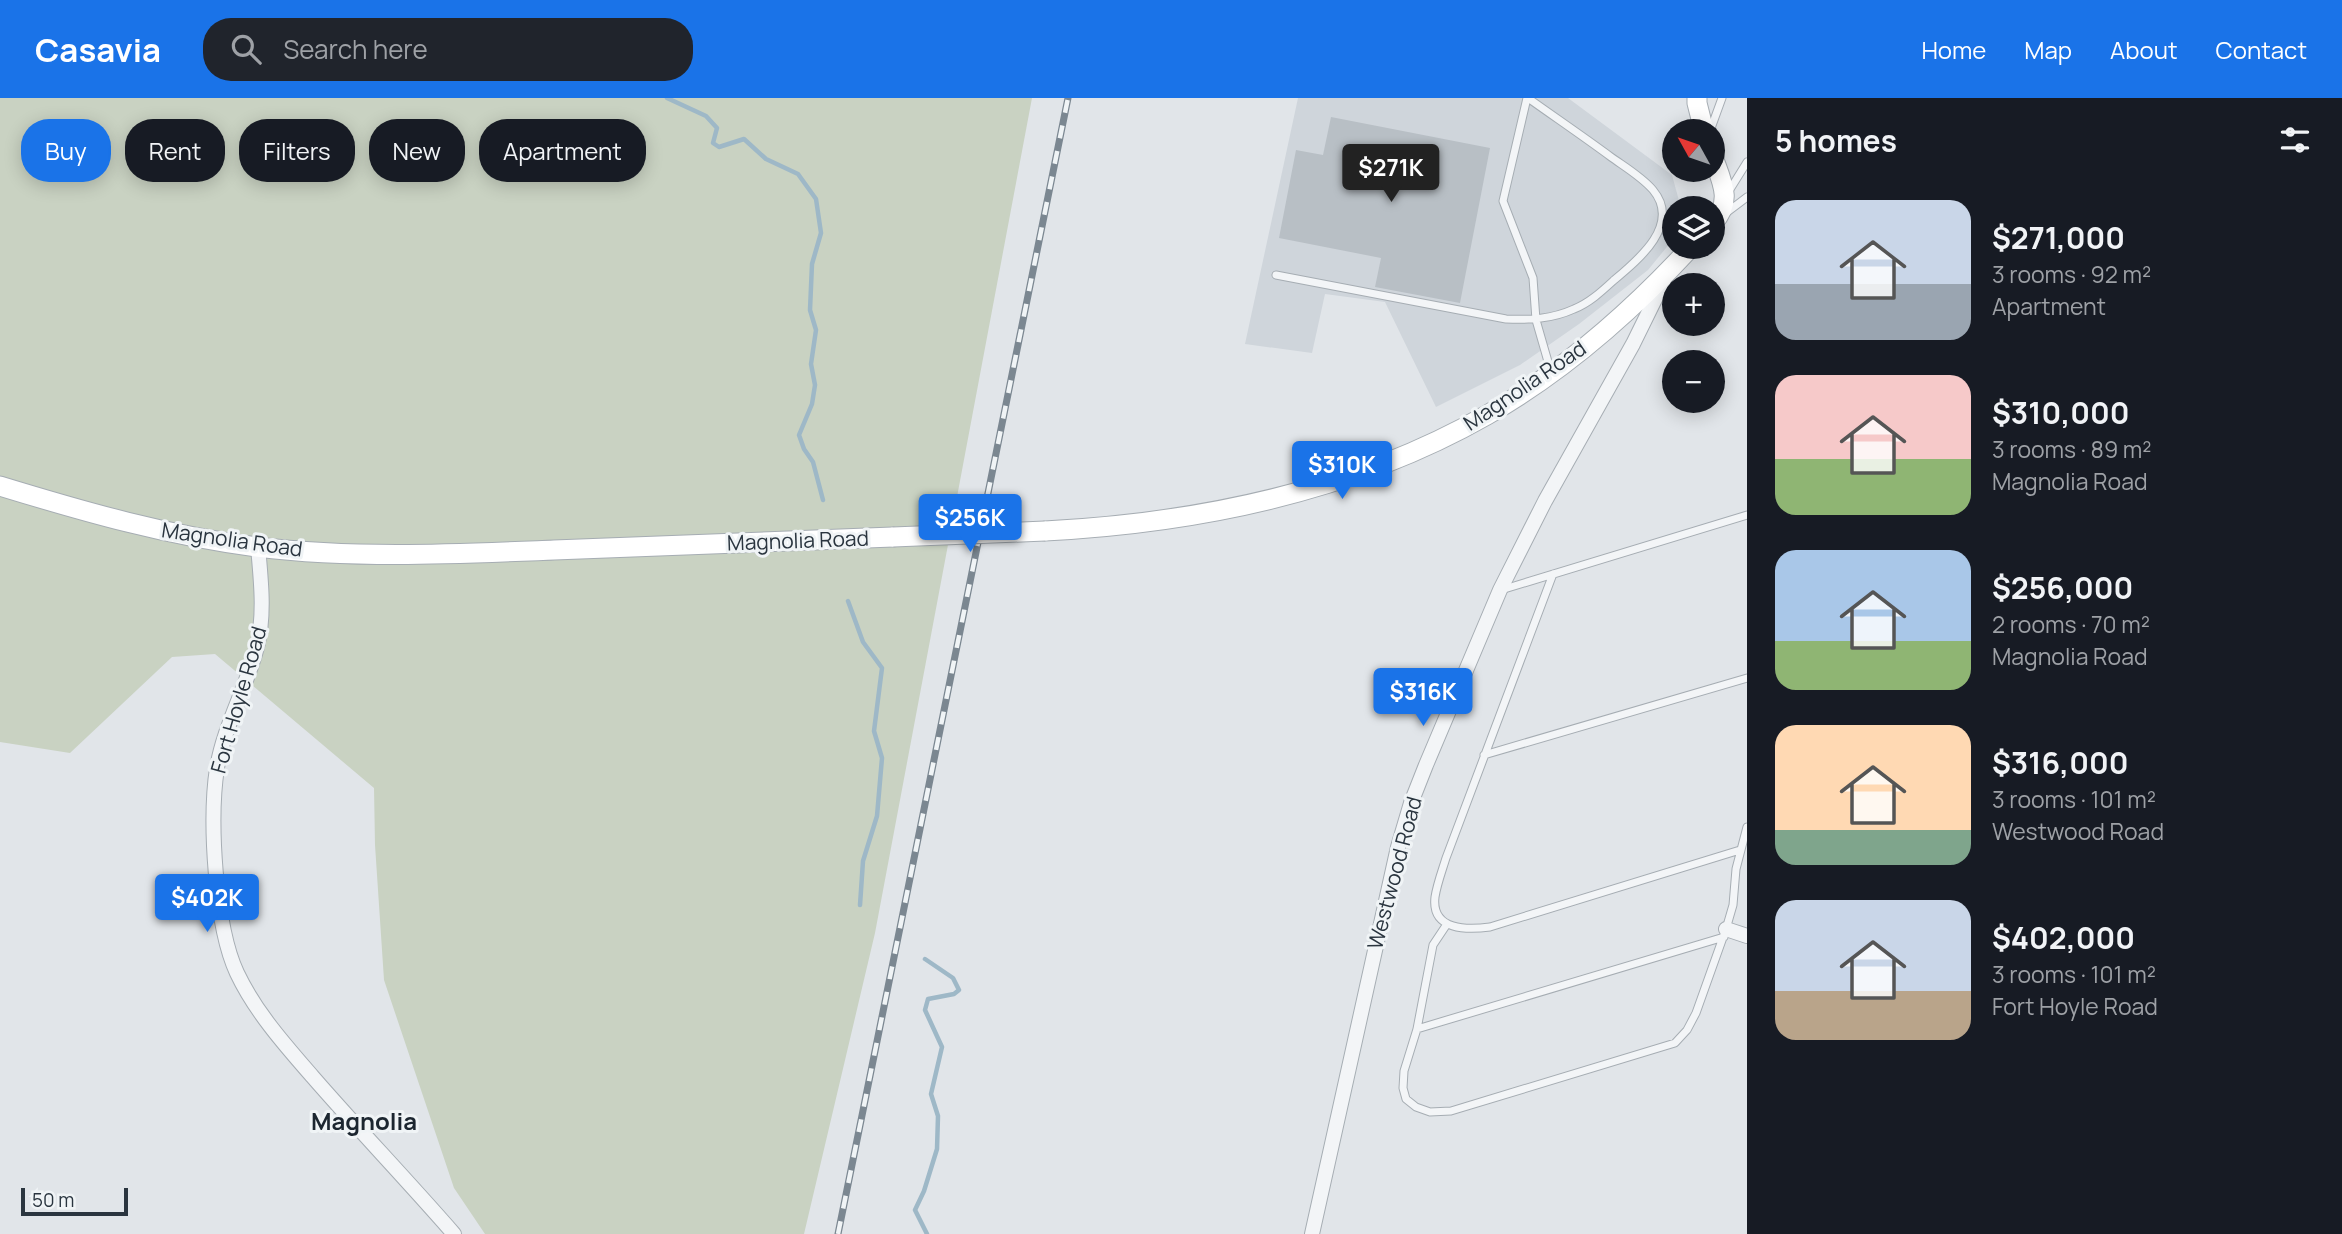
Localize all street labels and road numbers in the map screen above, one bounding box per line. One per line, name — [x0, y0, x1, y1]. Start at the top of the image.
street label: Magnolia Road — [1458, 334, 1591, 436]
street label: Magnolia Road — [160, 515, 304, 563]
street label: Magnolia Road — [727, 524, 869, 556]
street label: Fort Hoyle Road — [204, 623, 272, 776]
street label: Westwood Road — [1360, 793, 1428, 952]

